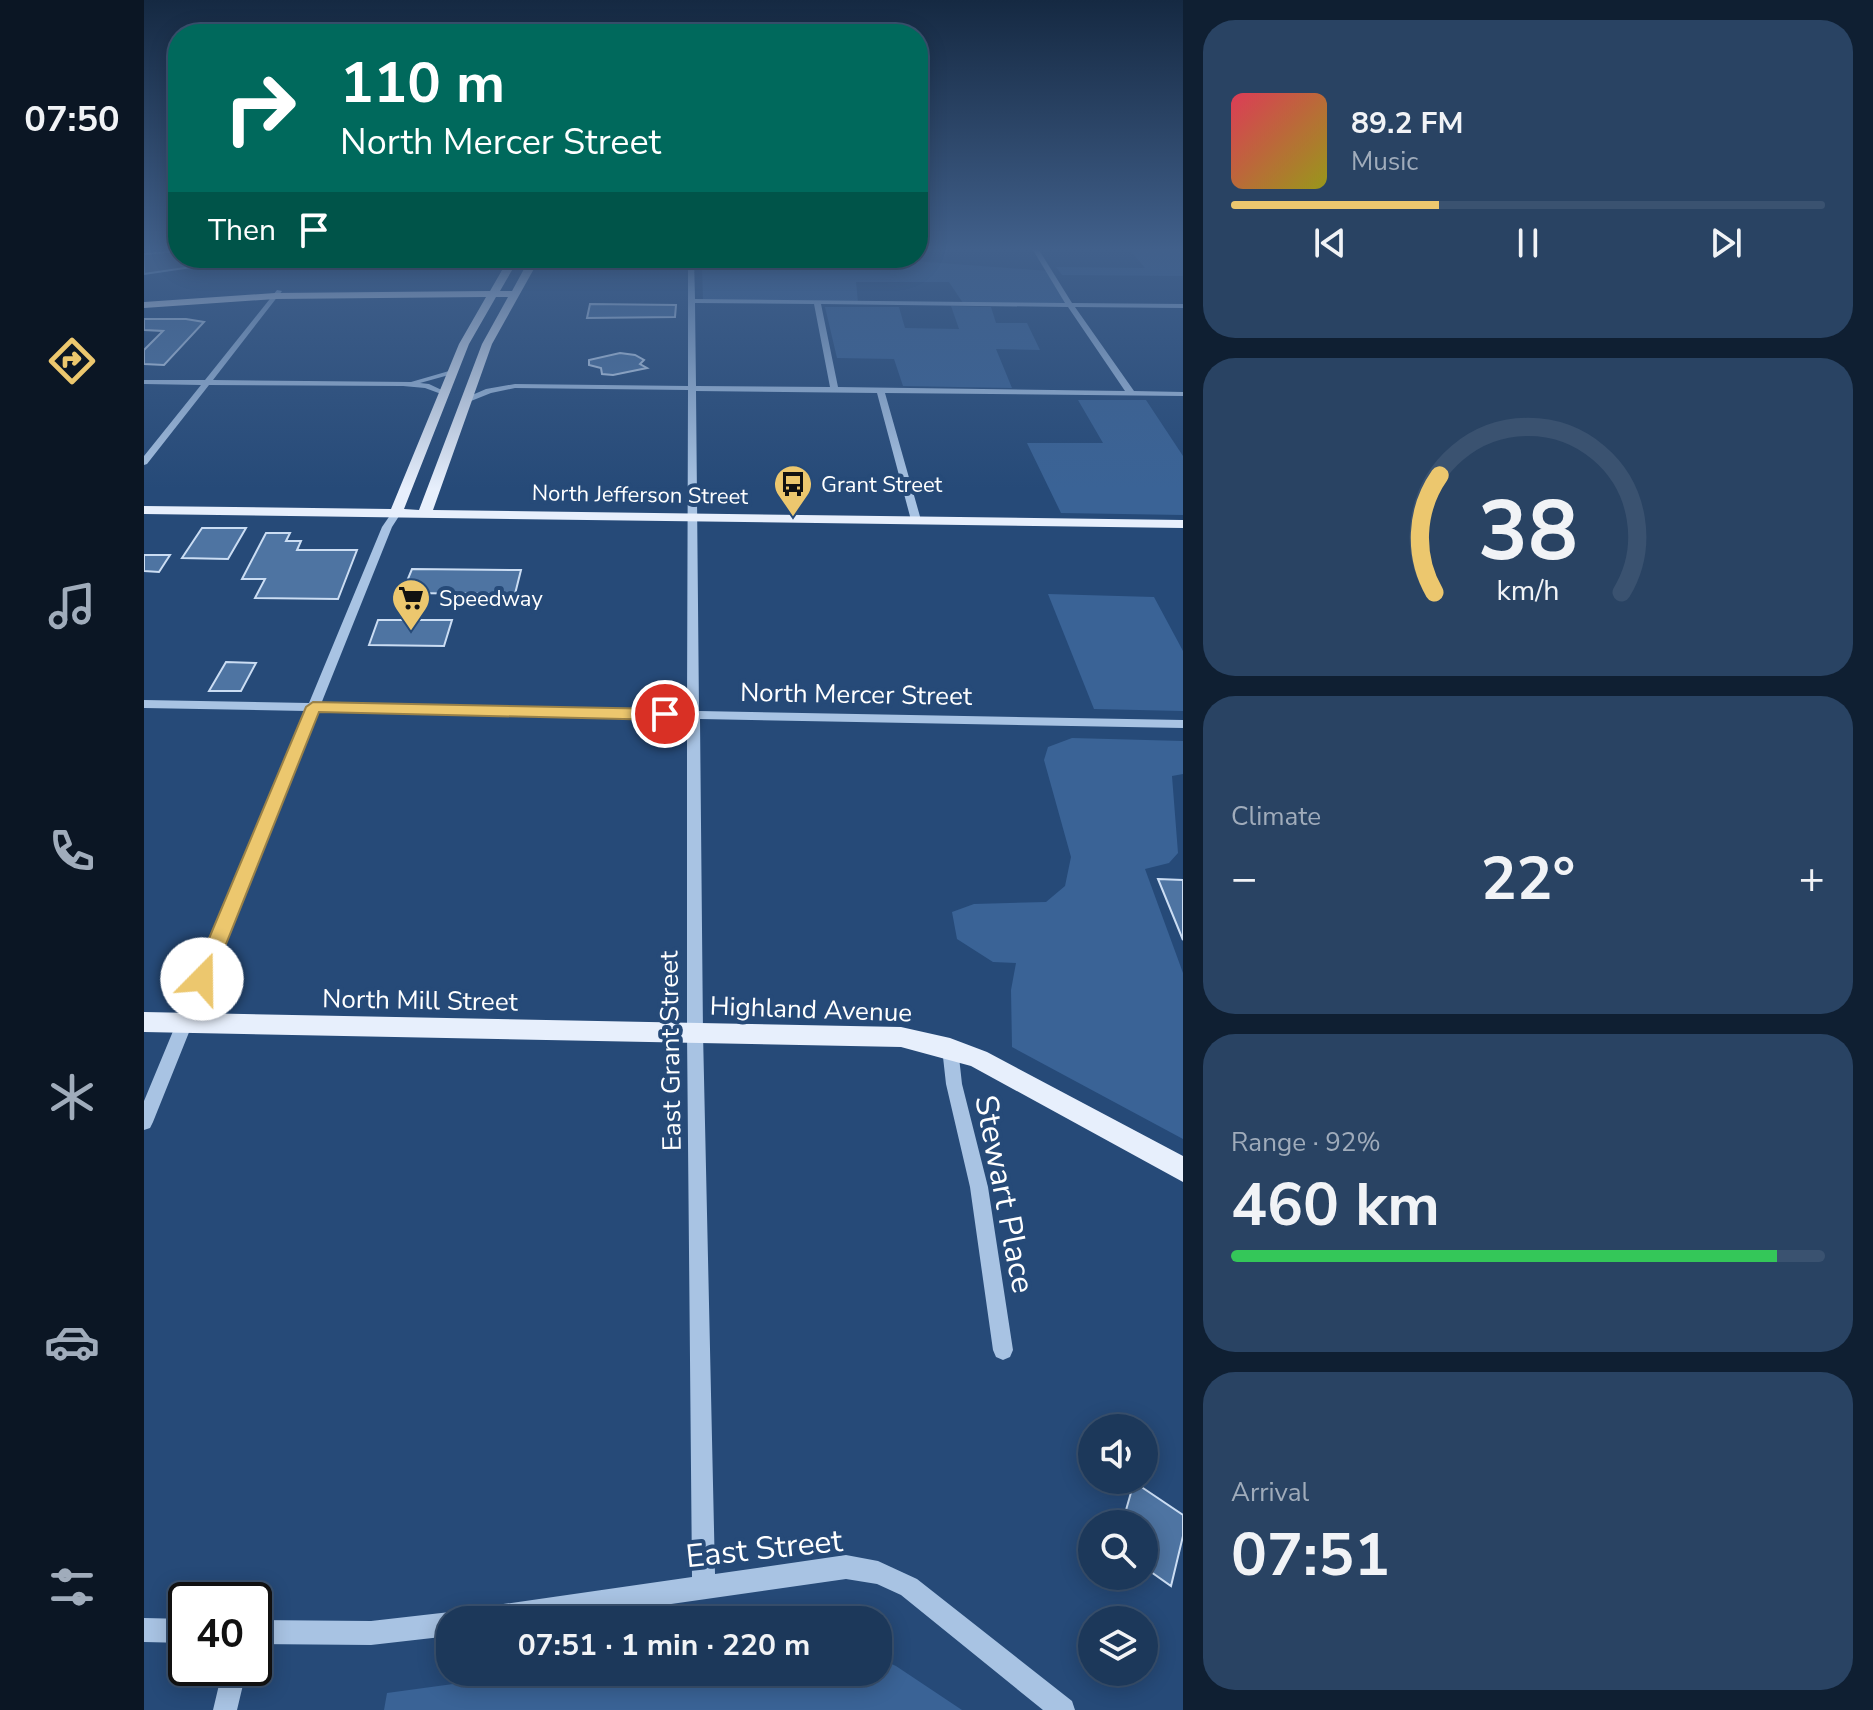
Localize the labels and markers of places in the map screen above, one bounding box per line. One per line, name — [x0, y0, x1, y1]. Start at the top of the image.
bus stop icon: Grant Street — [772, 463, 814, 518]
place label: Grant Street — [821, 470, 943, 500]
supermarket icon: Speedway — [390, 577, 432, 632]
place label: Speedway — [439, 584, 543, 614]
pin — [631, 680, 699, 748]

